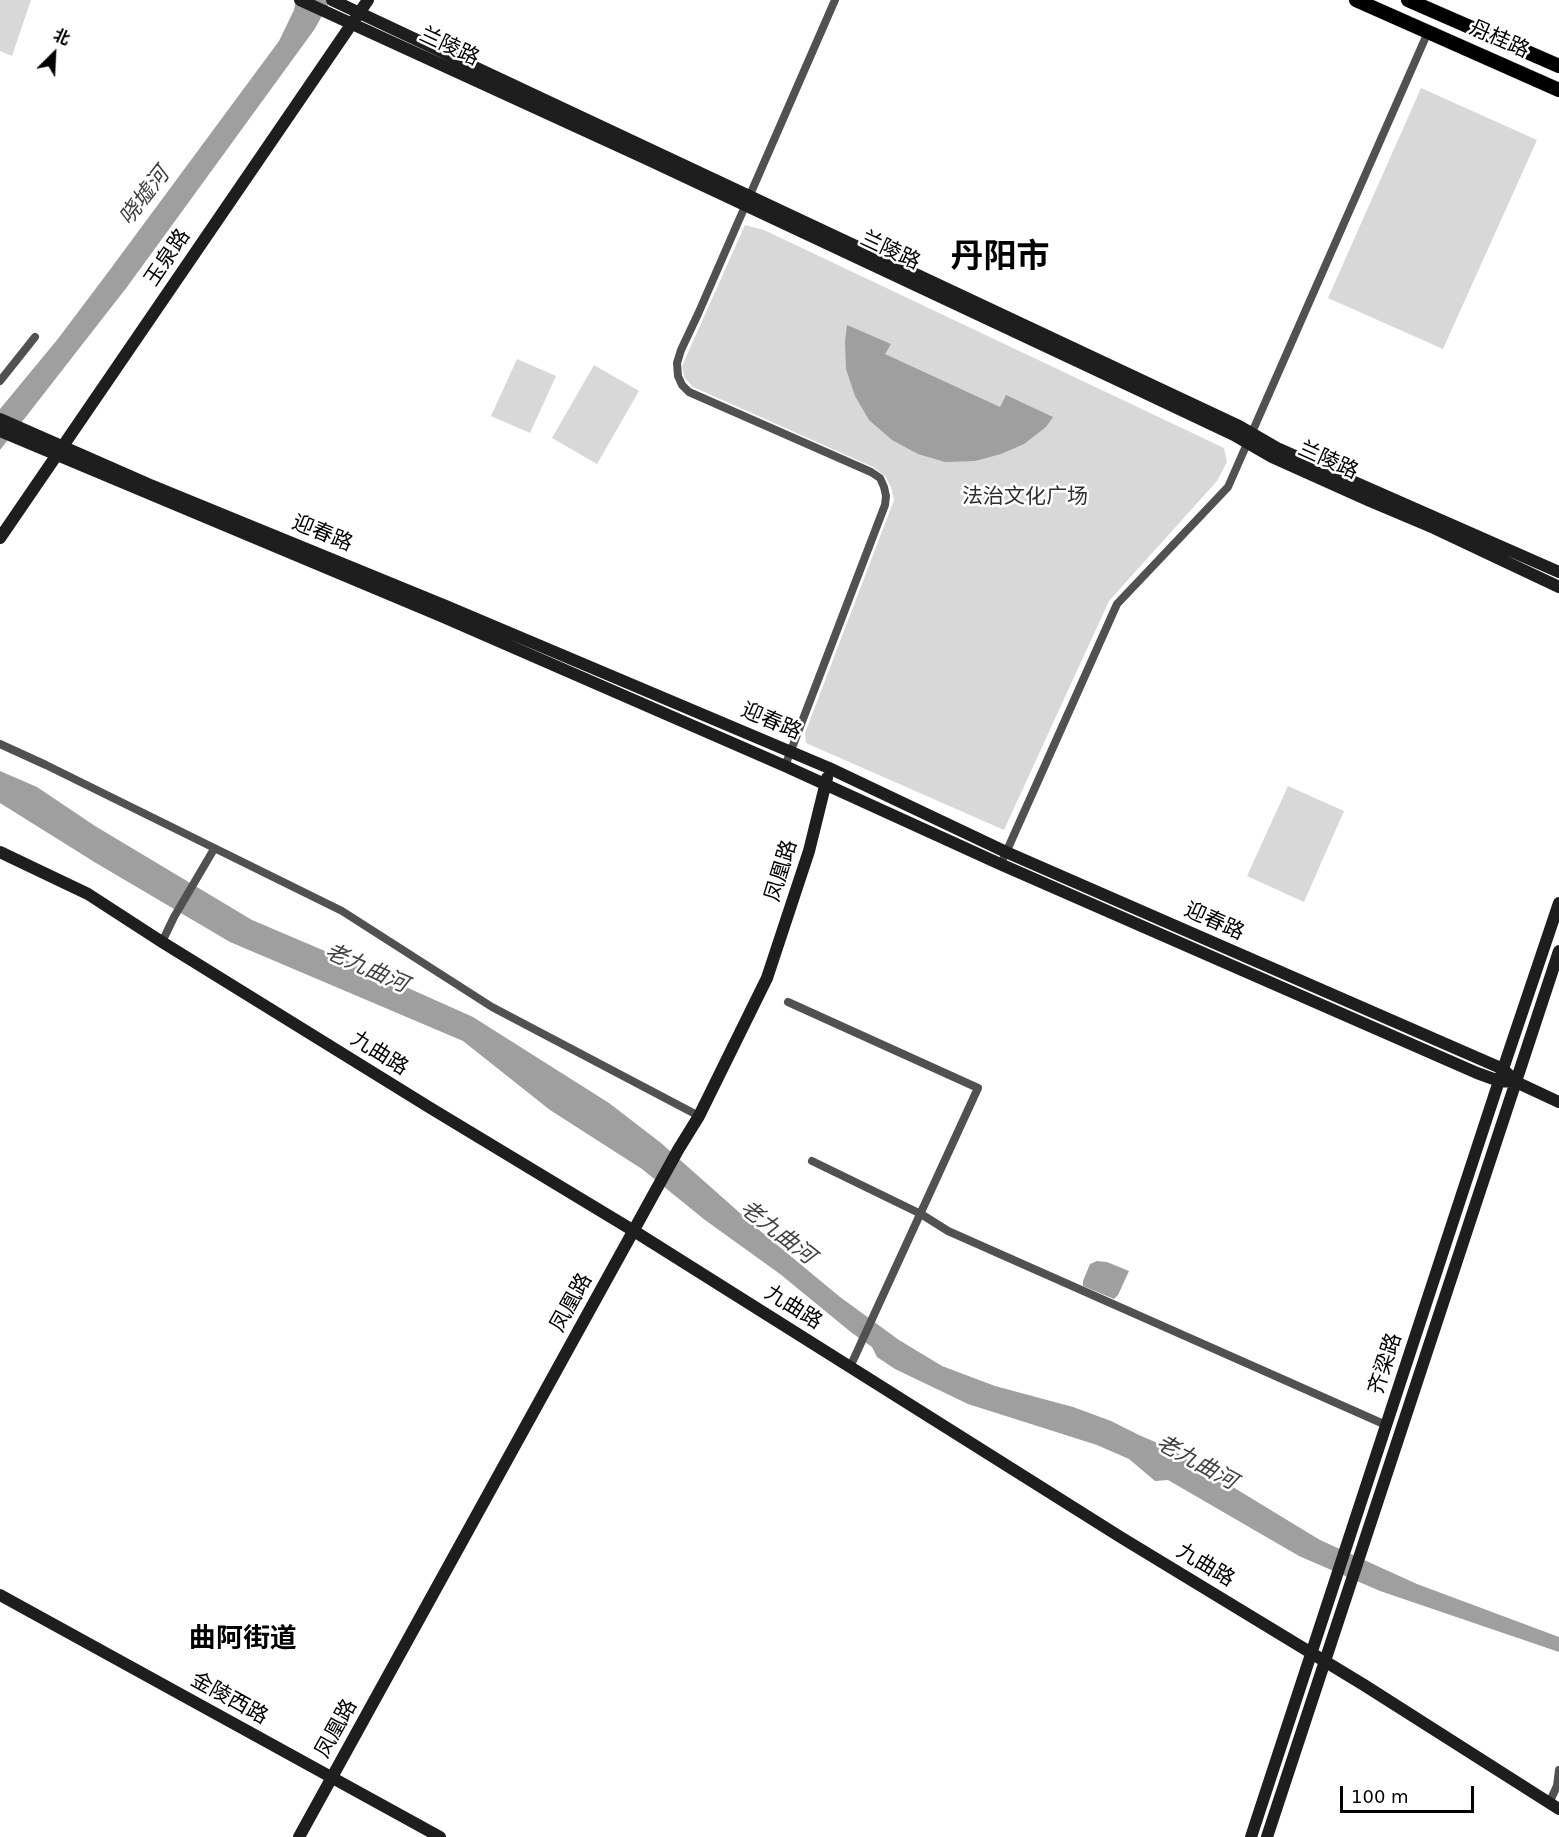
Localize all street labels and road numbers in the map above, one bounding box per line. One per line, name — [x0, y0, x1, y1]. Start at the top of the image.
street label: 丹桂路 — [1465, 16, 1533, 64]
street label: 兰陵路 — [415, 22, 483, 72]
street label: 玉泉路 — [140, 225, 196, 291]
street label: 兰陵路 — [856, 226, 924, 276]
street label: 兰陵路 — [1294, 437, 1362, 485]
street label: 迎春路 — [288, 511, 356, 557]
street label: 迎春路 — [737, 698, 805, 746]
street label: 凤凰路 — [761, 837, 803, 905]
street label: 迎春路 — [1180, 898, 1248, 946]
street label: 九曲路 — [346, 1027, 412, 1081]
street label: 凤凰路 — [546, 1269, 598, 1337]
street label: 九曲路 — [760, 1281, 826, 1335]
street label: 齐梁路 — [1364, 1330, 1408, 1398]
street label: 九曲路 — [1172, 1539, 1238, 1593]
street label: 金陵西路 — [186, 1668, 272, 1730]
street label: 凤凰路 — [311, 1695, 363, 1763]

